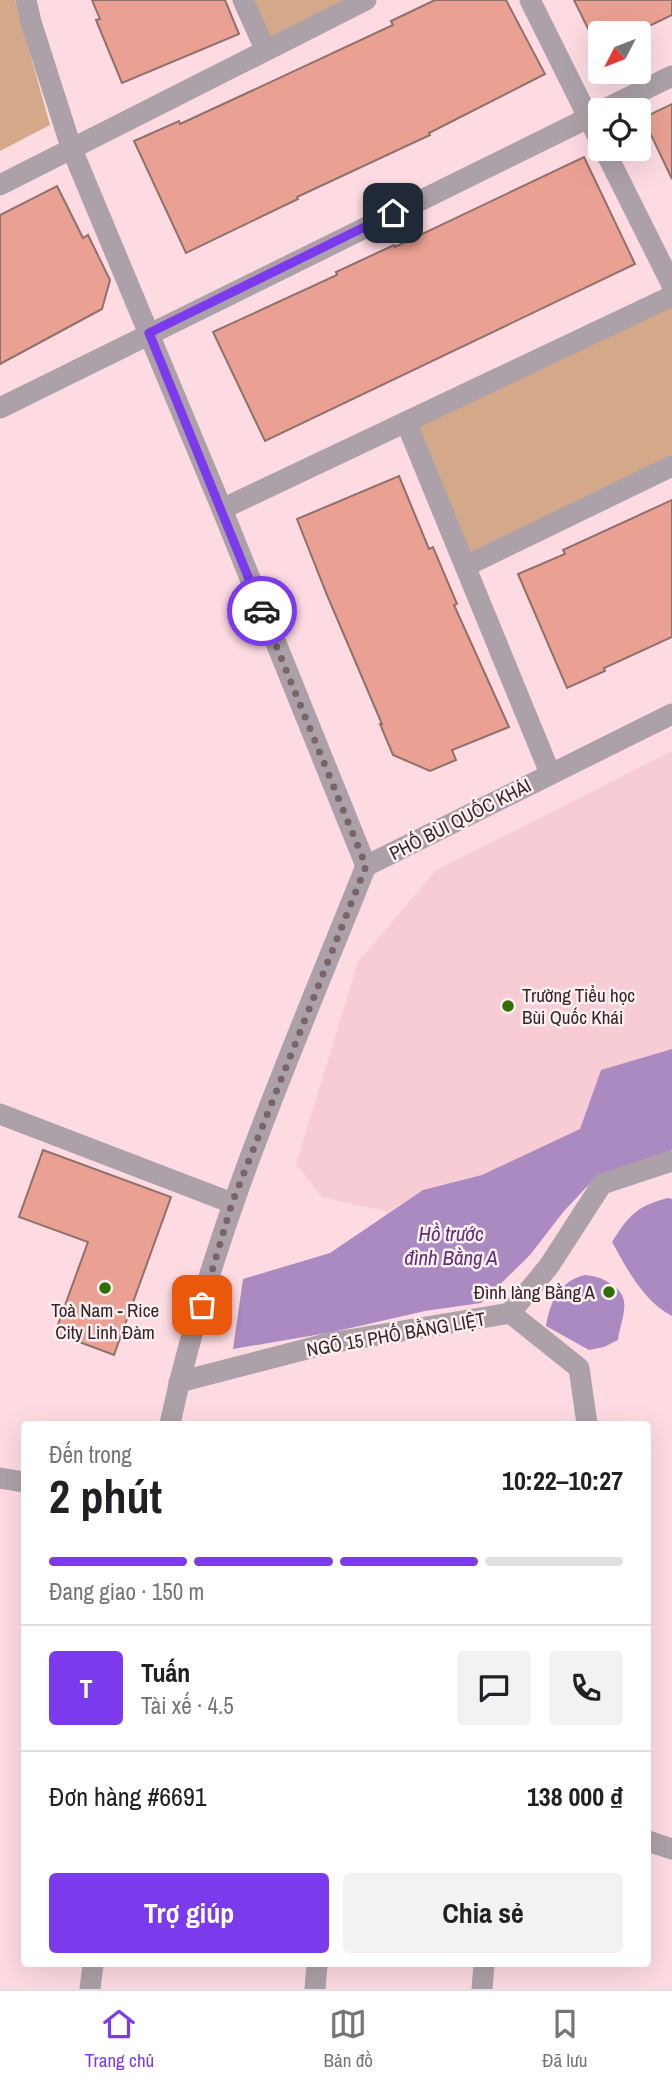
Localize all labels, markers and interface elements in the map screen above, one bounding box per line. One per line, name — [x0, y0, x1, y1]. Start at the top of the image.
north arrow — [588, 21, 651, 84]
map controls — [588, 21, 651, 161]
button: locate — [588, 98, 651, 161]
pin — [363, 183, 423, 243]
icon: home — [374, 194, 412, 232]
courier — [227, 576, 297, 646]
icon: car — [243, 592, 281, 630]
street label: PHỐ BÙI QUỐC KHÁI — [385, 772, 535, 866]
place label: Trường Tiểu học Bùi Quốc Khái — [522, 982, 635, 1030]
marker: Trường Tiểu học Bùi Quốc Khái — [500, 998, 516, 1014]
water label: Hồ trước đình Bằng A — [404, 1219, 498, 1272]
pin — [172, 1275, 232, 1335]
place label: Đình làng Bằng A — [474, 1279, 596, 1305]
marker: Toà Nam - Rice City Linh Đàm — [97, 1280, 113, 1296]
marker: Đình làng Bằng A — [601, 1284, 617, 1300]
icon: bag — [183, 1286, 221, 1324]
place label: Toà Nam - Rice City Linh Đàm — [51, 1297, 159, 1345]
street label: NGÕ 15 PHỐ BẰNG LIỆT — [305, 1305, 488, 1363]
text: Đến trong — [49, 1439, 132, 1470]
text: 10:22–10:27 — [502, 1463, 623, 1498]
text: 2 phút — [49, 1465, 162, 1527]
text: Đang giao · 150 m — [49, 1576, 204, 1607]
button: chat — [457, 1651, 531, 1725]
button: phone — [549, 1651, 623, 1725]
text: Tuấn — [141, 1655, 190, 1690]
text: T — [79, 1671, 93, 1706]
text: Tài xế · 4.5 — [141, 1690, 234, 1721]
text: Đơn hàng #6691 — [49, 1779, 207, 1814]
text: 138 000 ₫ — [527, 1779, 623, 1814]
button: Trợ giúp — [49, 1873, 329, 1953]
button: Chia sẻ — [343, 1873, 623, 1953]
tab: Trang chủ — [85, 2005, 154, 2073]
tab: Bản đồ — [324, 2005, 373, 2073]
tab: Đã lưu — [542, 2005, 587, 2073]

